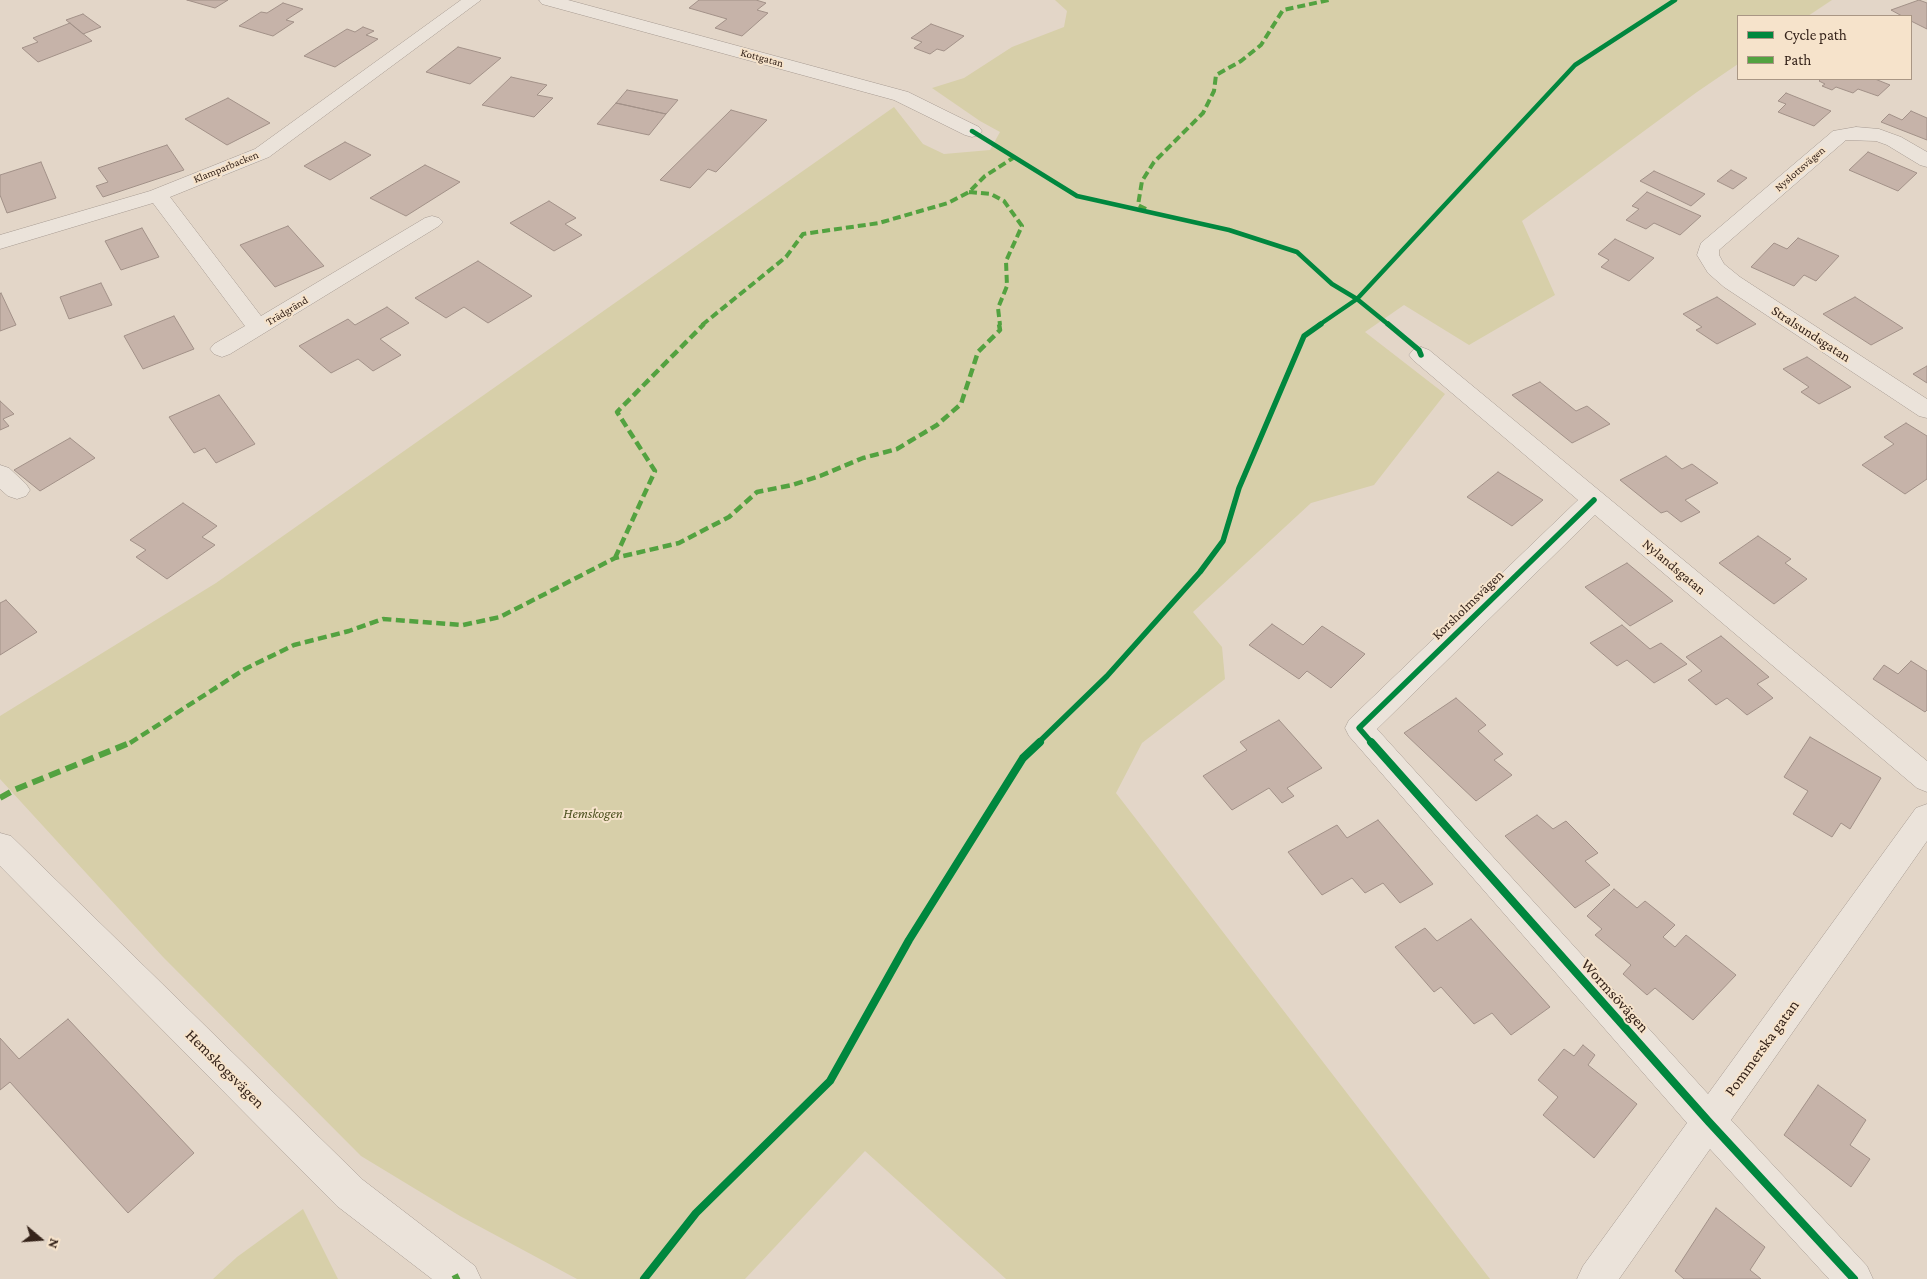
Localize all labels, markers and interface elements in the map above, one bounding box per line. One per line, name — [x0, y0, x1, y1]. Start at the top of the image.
legend — [1737, 15, 1912, 80]
text: Cycle path — [1784, 27, 1847, 43]
street label: Kottgatan — [739, 46, 785, 70]
text: Path — [1784, 52, 1811, 68]
street label: Nyslottsvägen — [1772, 144, 1828, 194]
street label: Klamparbacken — [192, 148, 260, 186]
street label: Trädgränd — [264, 293, 310, 329]
street label: Stralsundsgatan — [1768, 302, 1854, 366]
street label: Nylandsgatan — [1639, 536, 1709, 598]
street label: Korsholmsvägen — [1429, 567, 1507, 643]
park label: Hemskogen — [563, 806, 623, 822]
street label: Wormsövägen — [1577, 955, 1653, 1037]
street label: Pommerska gatan — [1721, 996, 1803, 1100]
street label: Hemskogsvägen — [181, 1025, 269, 1113]
north arrow — [15, 1214, 65, 1264]
text: N — [45, 1237, 63, 1251]

